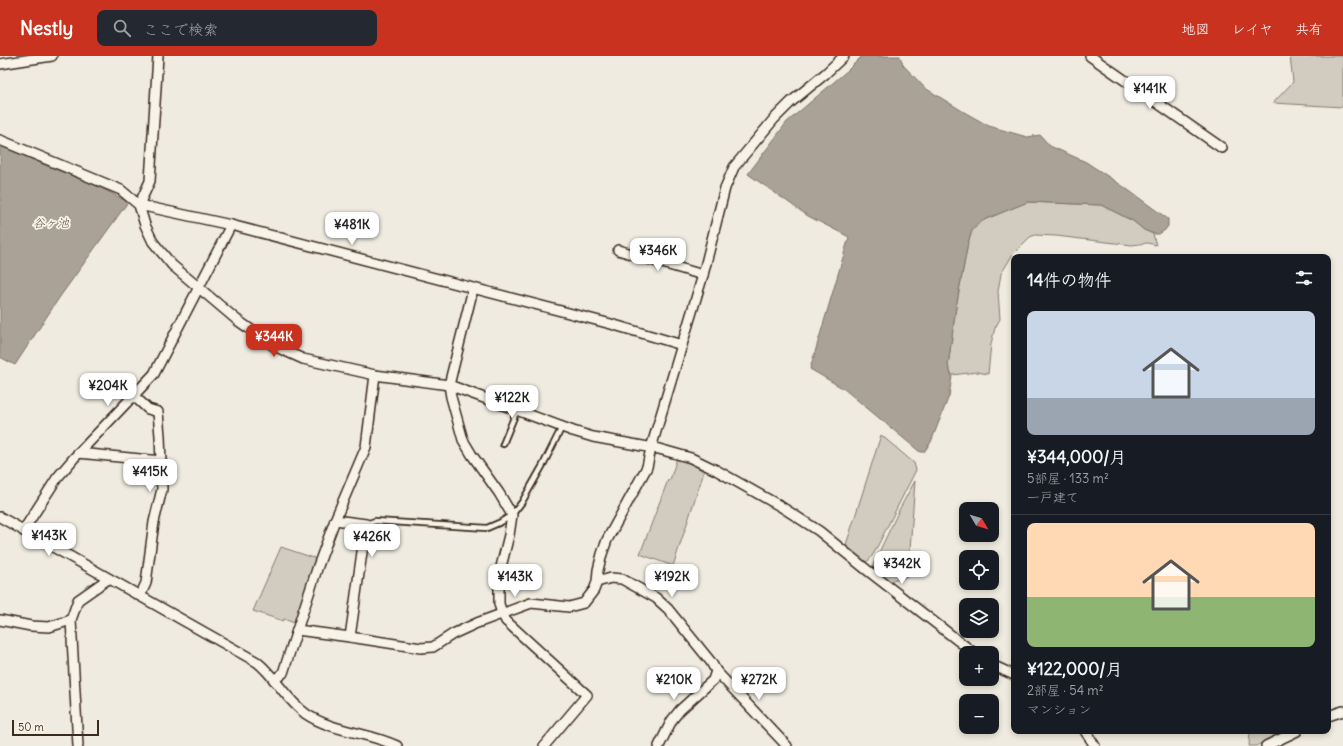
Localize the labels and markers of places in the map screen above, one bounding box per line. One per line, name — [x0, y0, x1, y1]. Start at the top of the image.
pin: ¥141K — [1122, 76, 1178, 110]
pin: ¥481K — [324, 212, 380, 246]
pin: ¥346K — [630, 238, 686, 272]
pin: ¥344K — [246, 324, 302, 358]
pin: ¥204K — [80, 373, 136, 407]
pin: ¥122K — [484, 385, 540, 419]
pin: ¥415K — [122, 459, 178, 493]
pin: ¥143K — [21, 523, 77, 557]
pin: ¥426K — [344, 524, 400, 558]
pin: ¥342K — [874, 551, 930, 585]
pin: ¥143K — [487, 564, 543, 598]
pin: ¥192K — [644, 564, 700, 598]
pin: ¥210K — [646, 667, 702, 701]
pin: ¥272K — [731, 667, 787, 701]

